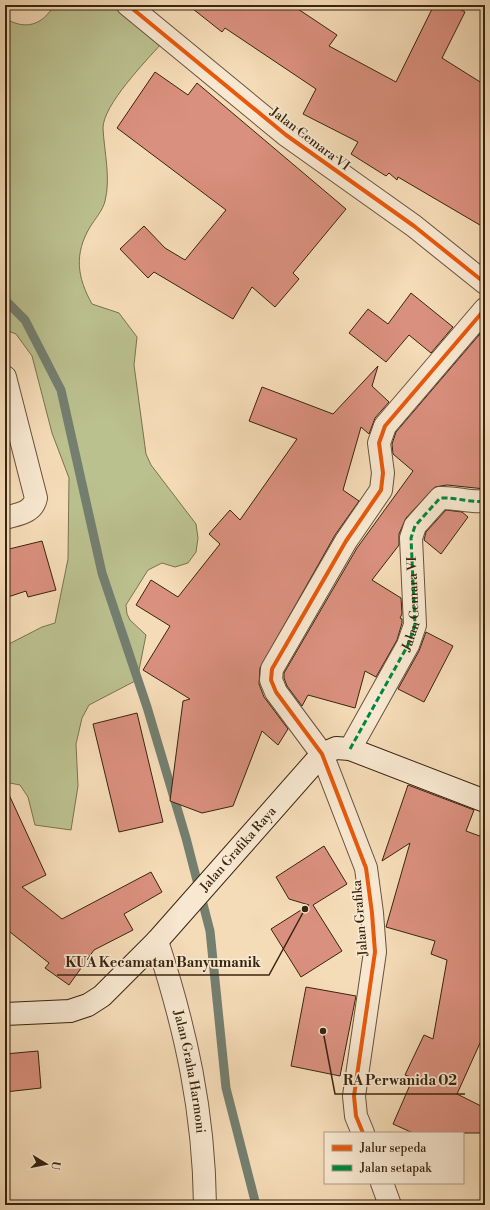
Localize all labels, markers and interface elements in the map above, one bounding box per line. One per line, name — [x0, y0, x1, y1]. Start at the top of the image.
street label: Jalan Cemara VI — [266, 103, 353, 174]
street label: Jalan Cemara VI — [398, 556, 424, 655]
street label: Jalan Grafika Raya — [196, 803, 280, 896]
street label: Jalan Grafika — [349, 879, 371, 958]
callout: KUA Kecamatan Banyumanik — [57, 949, 269, 975]
text: KUA Kecamatan Banyumanik — [65, 954, 261, 972]
street label: Jalan Graha Harmoni — [170, 1007, 209, 1134]
callout: RA Perwanida 02 — [335, 1068, 465, 1094]
text: RA Perwanida 02 — [343, 1072, 457, 1090]
legend — [324, 1132, 464, 1184]
text: Jalur sepeda — [359, 1141, 427, 1156]
north arrow — [26, 1144, 66, 1184]
text: U — [47, 1160, 62, 1171]
text: Jalan setapak — [359, 1161, 432, 1176]

